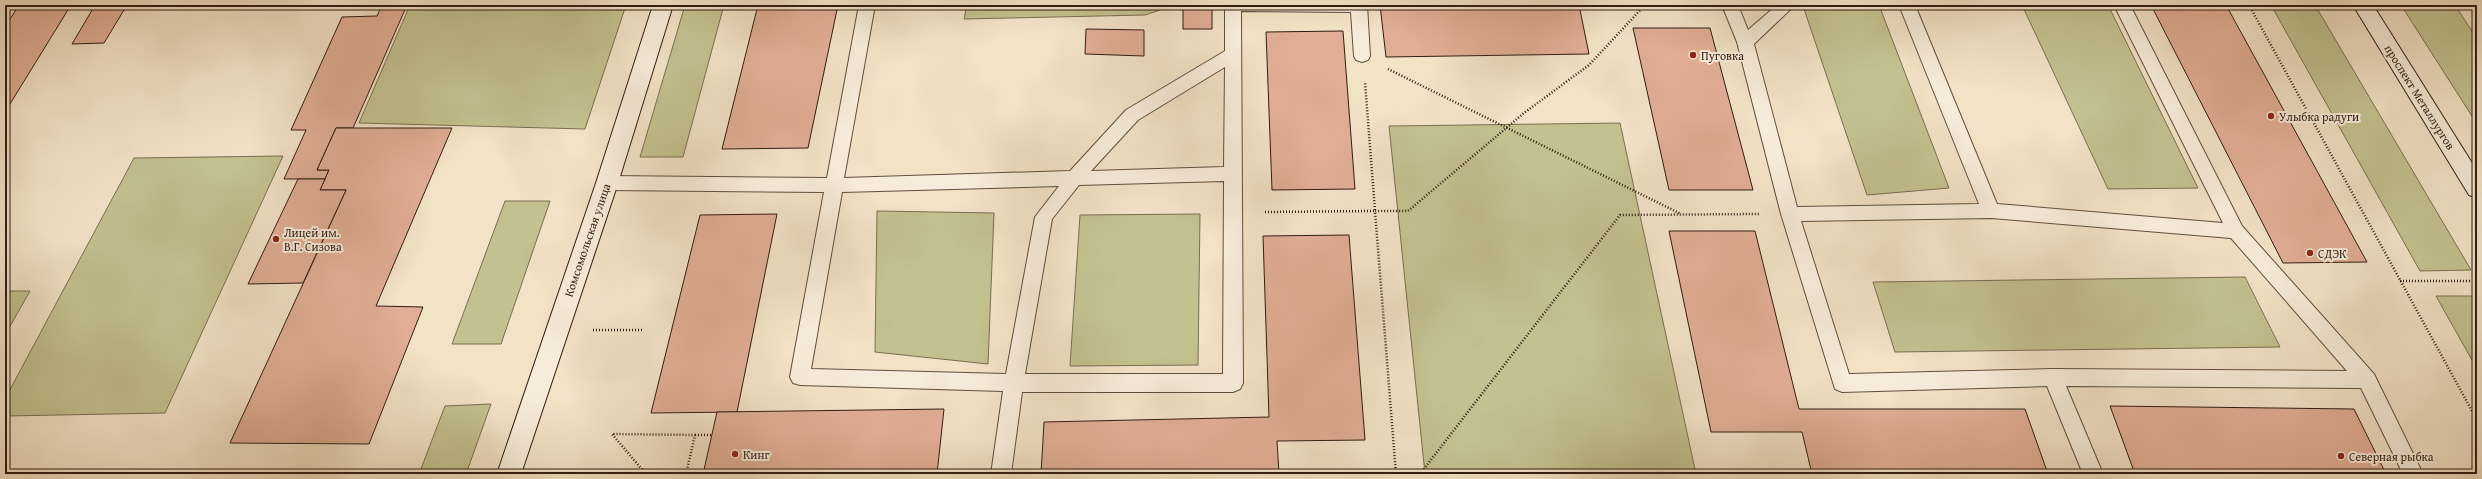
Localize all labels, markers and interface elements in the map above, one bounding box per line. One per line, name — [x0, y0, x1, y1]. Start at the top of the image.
street label: проспект Металлургов — [2381, 41, 2459, 153]
place label: Пуговка — [1701, 47, 1744, 64]
marker: Пуговка — [1688, 50, 1698, 60]
place label: Улыбка радуги — [2279, 108, 2359, 125]
marker: Улыбка радуги — [2266, 111, 2276, 121]
street label: Комсомольская улица — [560, 181, 614, 299]
place label: Лицей им. В.Г. Сизова — [284, 224, 342, 255]
marker: Лицей им. В.Г. Сизова — [271, 234, 281, 244]
place label: СДЭК — [2318, 245, 2347, 262]
marker: СДЭК — [2305, 248, 2315, 258]
place label: Кинг — [743, 446, 770, 463]
place label: Северная рыбка — [2349, 448, 2434, 465]
marker: Кинг — [730, 449, 740, 459]
marker: Северная рыбка — [2336, 451, 2346, 461]

